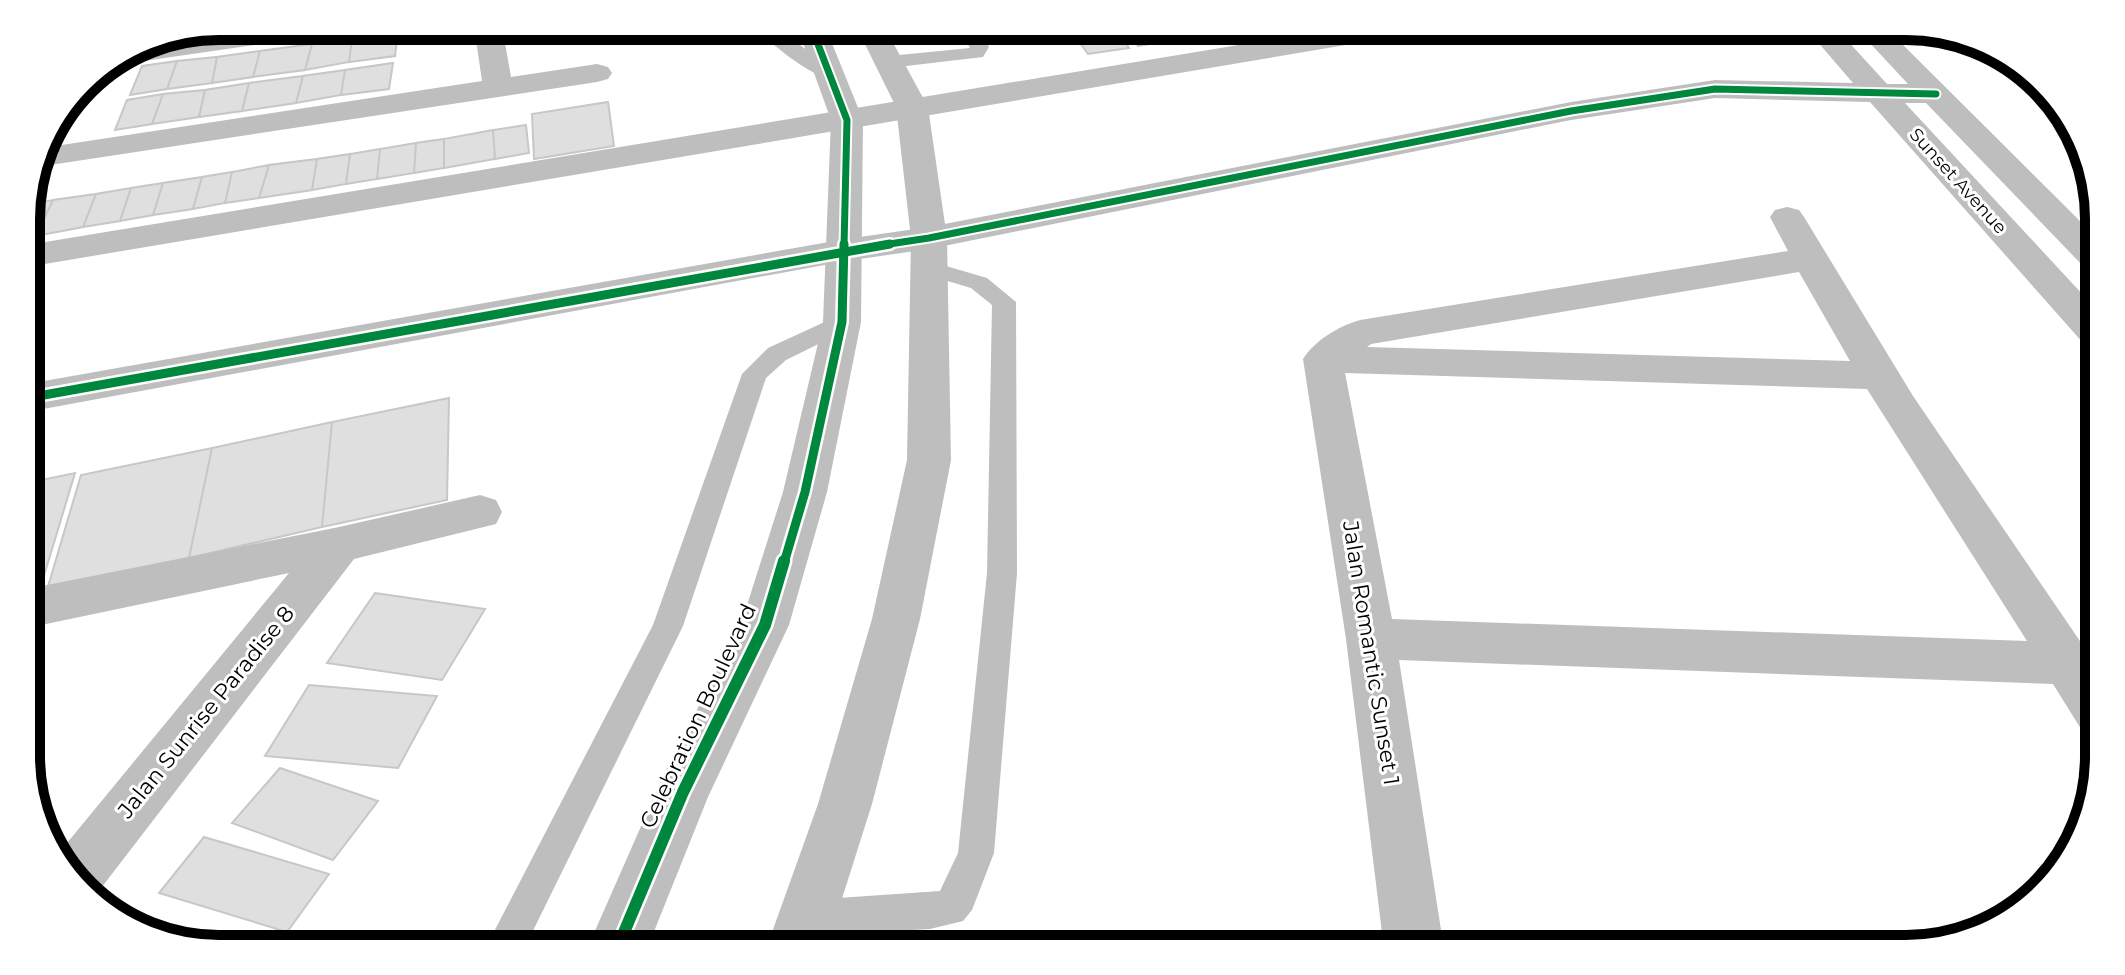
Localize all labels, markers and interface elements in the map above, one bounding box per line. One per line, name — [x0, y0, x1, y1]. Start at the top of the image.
street label: Sunset Avenue — [1905, 123, 2011, 239]
street label: Jalan Romantic Sunset 1 — [1337, 518, 1405, 787]
street label: Celebration Boulevard — [634, 599, 762, 833]
street label: Jalan Sunrise Paradise 8 — [111, 600, 300, 824]

